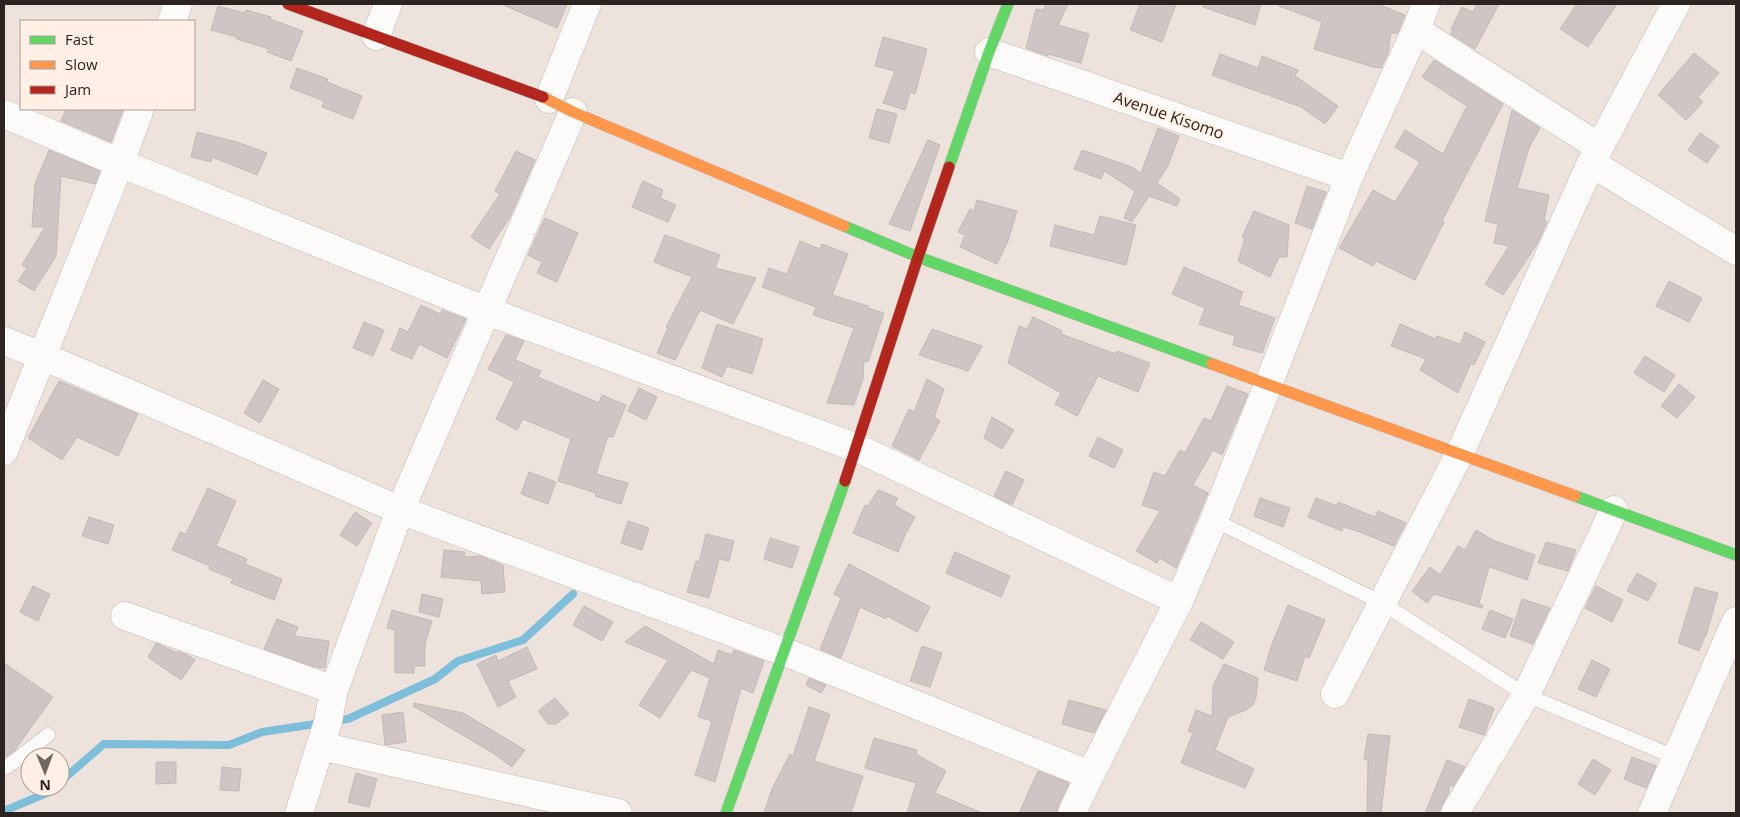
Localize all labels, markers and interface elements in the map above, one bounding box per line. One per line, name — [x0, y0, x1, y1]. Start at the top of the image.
legend — [20, 20, 195, 110]
text: Fast — [65, 29, 94, 49]
text: Slow — [65, 54, 98, 74]
text: Jam — [63, 79, 91, 99]
street label: Avenue Kisomo — [1111, 86, 1227, 144]
north arrow — [20, 747, 70, 797]
text: N — [39, 776, 51, 795]

